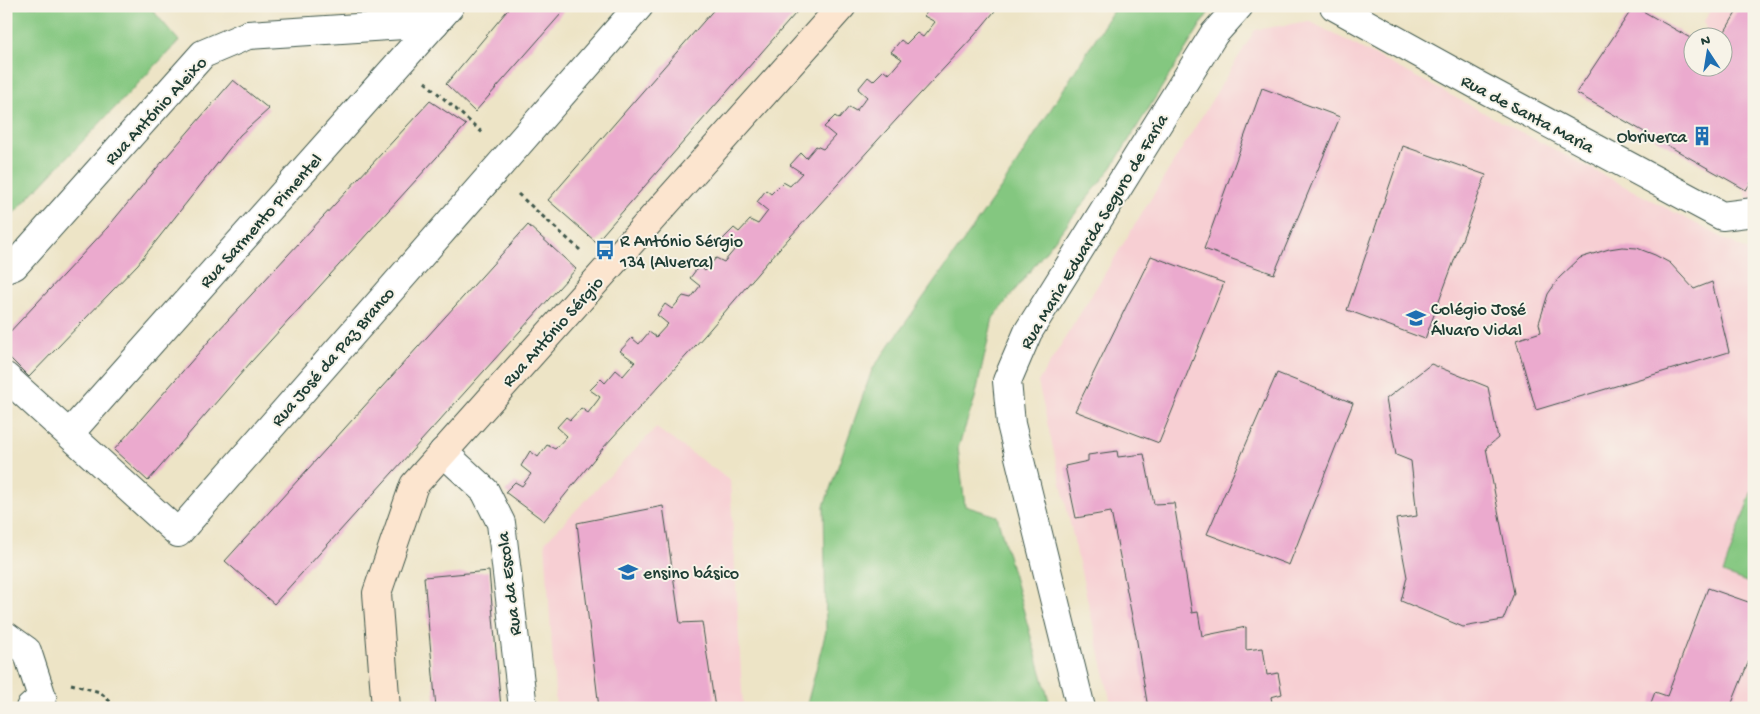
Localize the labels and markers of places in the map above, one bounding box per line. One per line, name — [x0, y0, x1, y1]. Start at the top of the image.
building icon: Obriverca — [1691, 125, 1713, 147]
place label: Obriverca — [1617, 128, 1688, 149]
place label: R António Sérgio 134 (Alverca) — [619, 232, 743, 274]
bus stop icon: R António Sérgio 134 (Alverca) — [594, 239, 616, 261]
place label: Colégio José Álvaro Vidal — [1431, 300, 1527, 342]
school or university icon: Colégio José Álvaro Vidal — [1405, 307, 1427, 329]
school or university icon: ensino básico — [617, 561, 639, 583]
place label: ensino básico — [643, 564, 739, 585]

